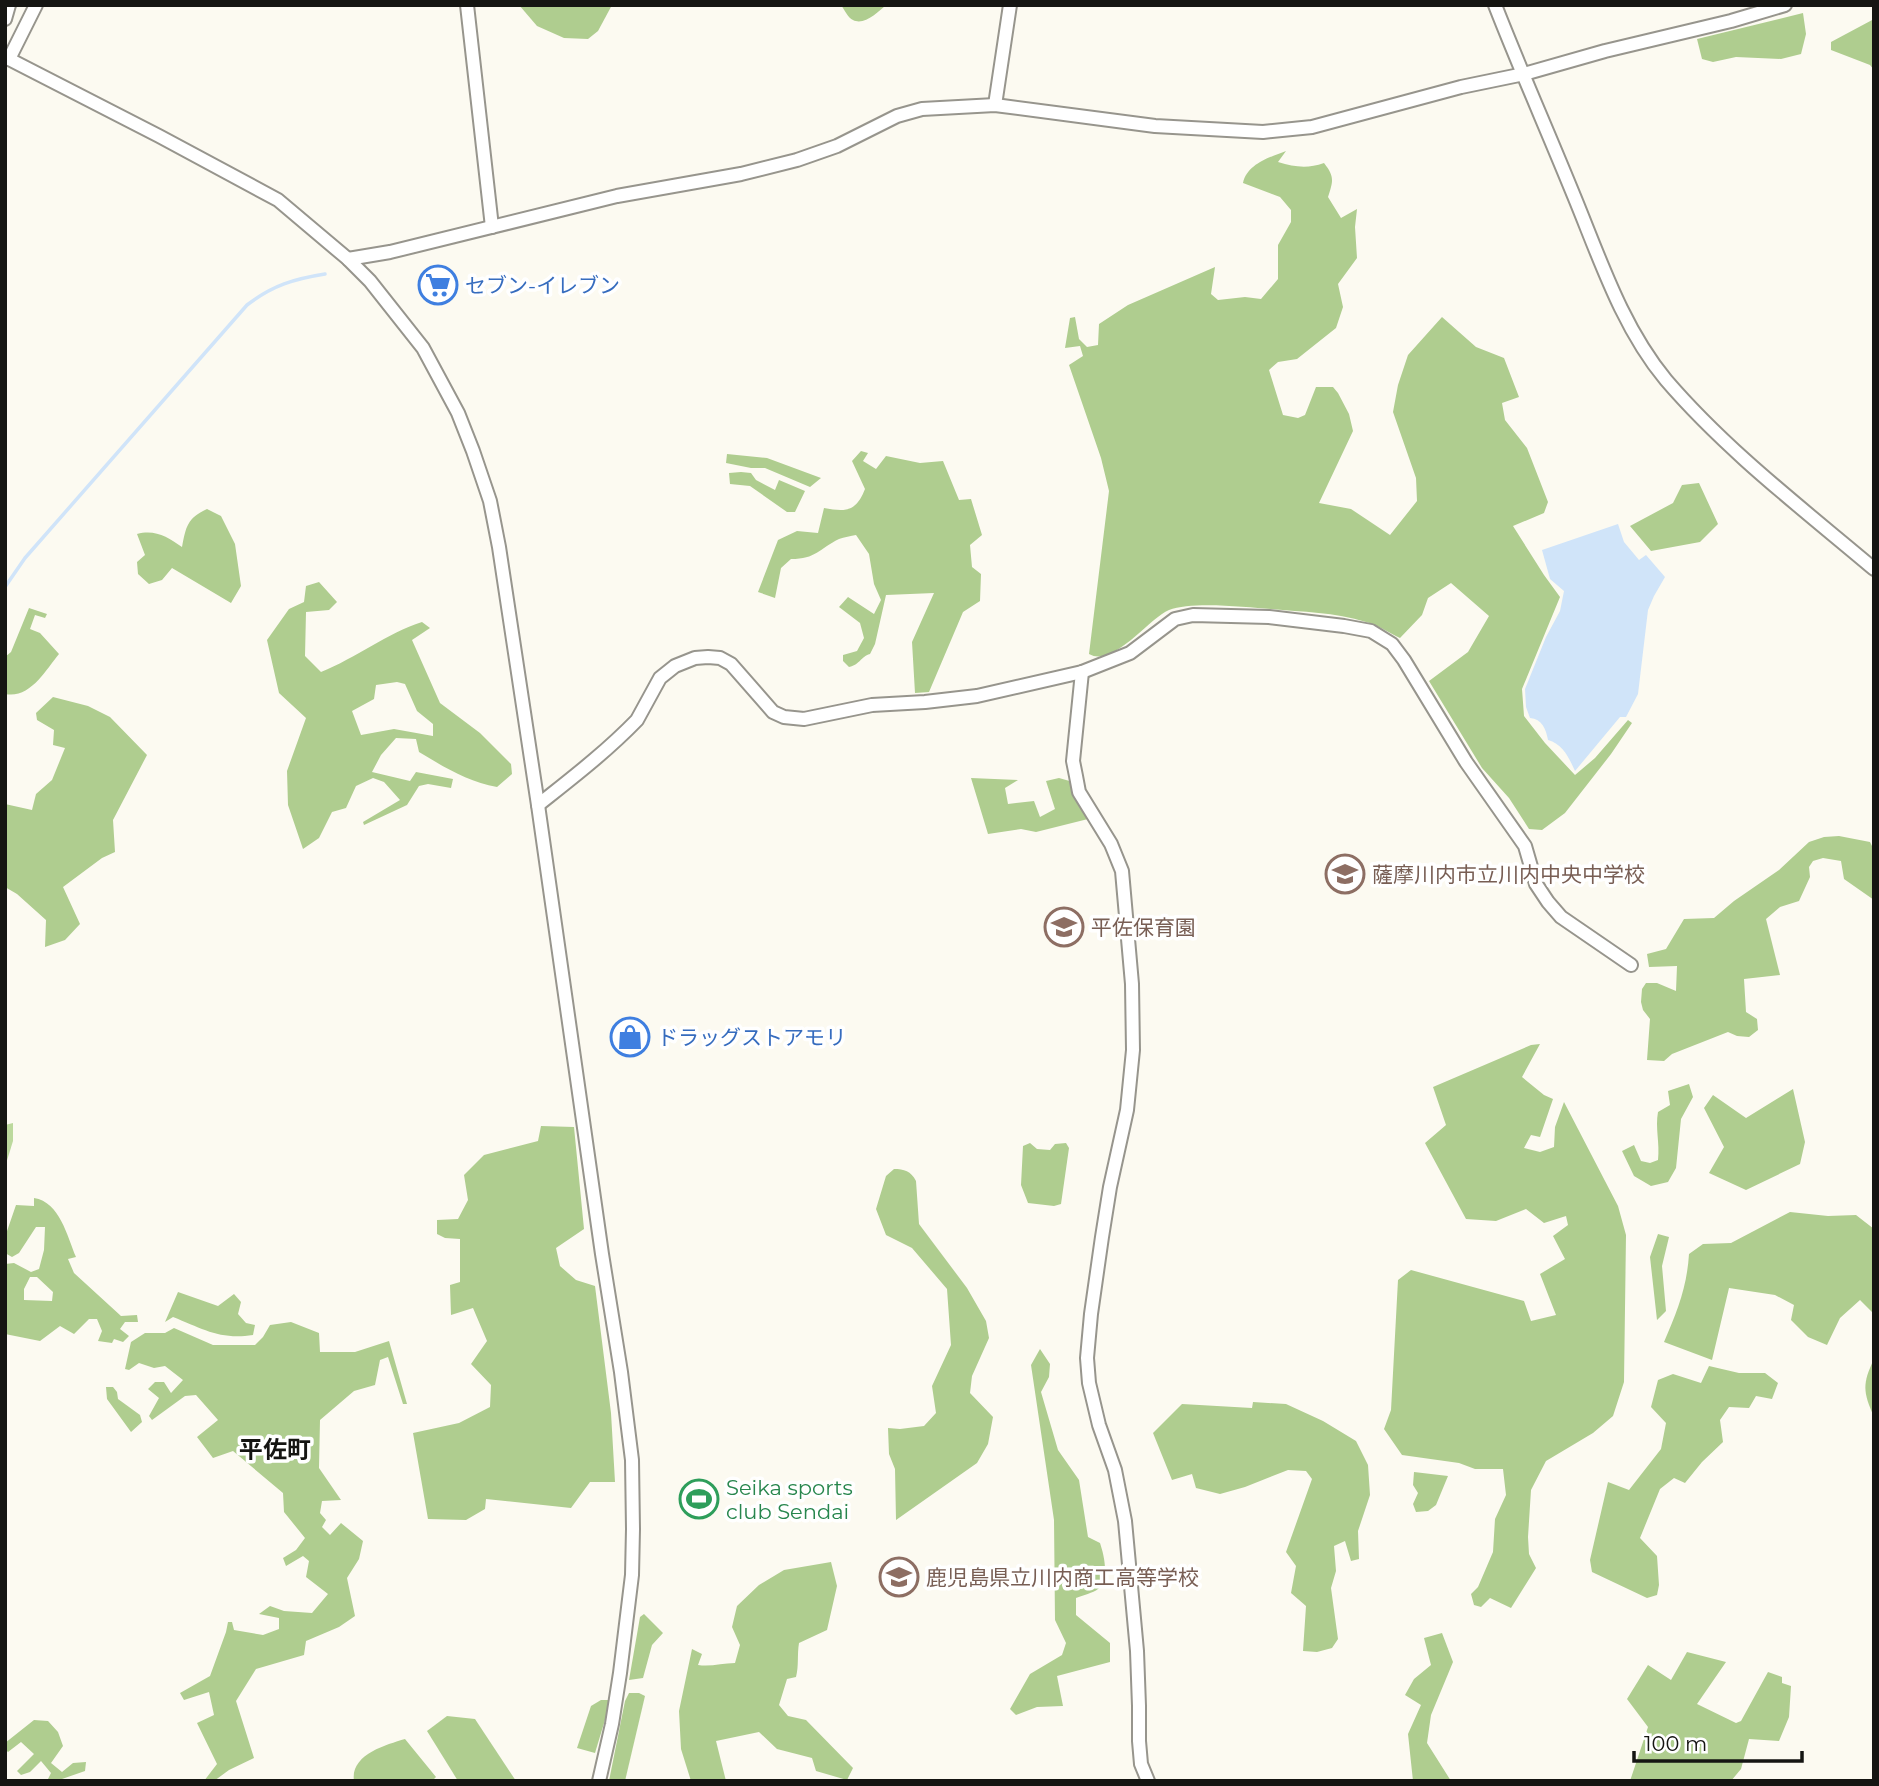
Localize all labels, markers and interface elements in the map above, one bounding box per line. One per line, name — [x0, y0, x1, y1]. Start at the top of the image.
supermarket icon: セブン-イレブン — [417, 264, 459, 306]
place label: セブン-イレブン — [465, 273, 620, 298]
school or university icon: 薩摩川内市立川内中央中学校 — [1324, 853, 1366, 895]
place label: 薩摩川内市立川内中央中学校 — [1372, 862, 1645, 887]
school or university icon: 平佐保育園 — [1043, 906, 1085, 948]
place label: 平佐保育園 — [1091, 915, 1196, 940]
shop icon: ドラッグストアモリ — [609, 1016, 651, 1058]
place label: ドラッグストアモリ — [657, 1025, 846, 1050]
district label: 平佐町 — [239, 1435, 311, 1464]
place label: Seika sports club Sendai — [726, 1475, 853, 1524]
sports icon: Seika sports club Sendai — [678, 1478, 720, 1520]
school or university icon: 鹿児島県立川内商工高等学校 — [878, 1556, 920, 1598]
place label: 鹿児島県立川内商工高等学校 — [926, 1565, 1199, 1590]
scale bar — [1634, 1720, 1802, 1764]
text: 100 m — [1644, 1731, 1707, 1756]

